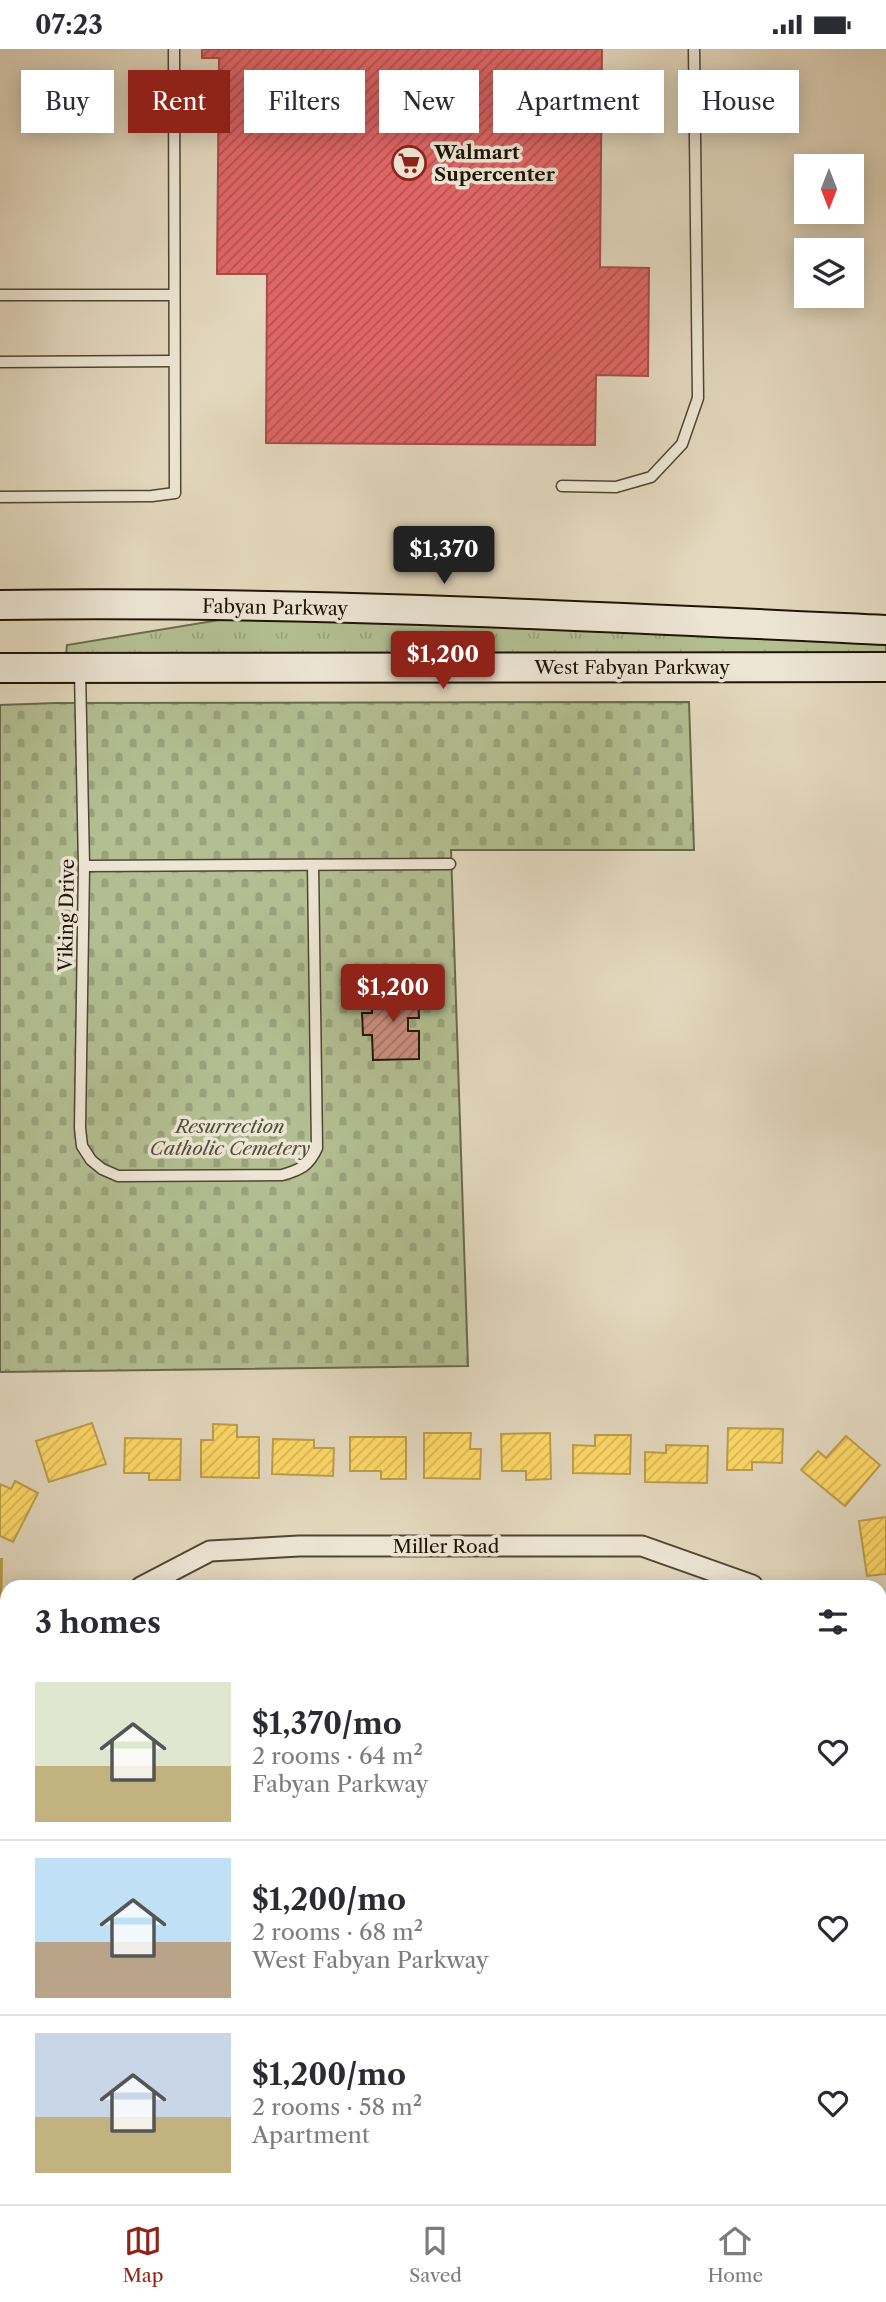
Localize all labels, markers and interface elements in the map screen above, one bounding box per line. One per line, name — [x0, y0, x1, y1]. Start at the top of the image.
text: 07:23 — [35, 9, 103, 41]
chip: Buy — [21, 70, 114, 133]
chip: Rent — [128, 70, 230, 133]
chip: Filters — [244, 70, 365, 133]
chip: New — [379, 70, 479, 133]
chip: Apartment — [493, 70, 664, 133]
chip: House — [678, 70, 799, 133]
place label: Walmart Supercenter — [433, 141, 556, 186]
supermarket icon: Walmart Supercenter — [390, 144, 428, 182]
north arrow — [794, 154, 864, 224]
map controls — [794, 154, 864, 308]
button: layers — [794, 238, 864, 308]
pin: $1,370 — [387, 526, 501, 586]
text: $1,370 — [409, 535, 479, 563]
street label: Fabyan Parkway — [202, 595, 349, 620]
pin: $1,200 — [386, 631, 500, 691]
text: $1,200 — [407, 640, 479, 668]
street label: West Fabyan Parkway — [533, 656, 730, 679]
street label: Viking Drive — [54, 859, 79, 973]
pin: $1,200 — [336, 965, 450, 1024]
text: $1,200 — [357, 973, 429, 1001]
park label: Resurrection Catholic Cemetery — [150, 1115, 311, 1160]
street label: Miller Road — [393, 1535, 500, 1558]
icon: filters — [814, 1603, 852, 1641]
text: 3 homes — [35, 1604, 161, 1641]
text: $1,370/mo — [252, 1705, 402, 1742]
icon: home — [91, 1710, 175, 1794]
icon: heart — [814, 1733, 852, 1771]
text: 2 rooms · 64 m² — [252, 1742, 423, 1770]
text: Fabyan Parkway — [252, 1770, 429, 1798]
text: $1,200/mo — [252, 1881, 406, 1918]
icon: home — [91, 1886, 175, 1970]
icon: heart — [814, 1909, 852, 1947]
text: 2 rooms · 68 m² — [252, 1918, 423, 1946]
text: West Fabyan Parkway — [252, 1946, 489, 1974]
text: $1,200/mo — [252, 2056, 406, 2093]
icon: home — [91, 2061, 175, 2145]
icon: heart — [814, 2084, 852, 2122]
text: 2 rooms · 58 m² — [252, 2093, 422, 2121]
text: Apartment — [252, 2121, 370, 2149]
tab: Map — [123, 2222, 164, 2287]
tab: Saved — [409, 2222, 462, 2287]
tab: Home — [707, 2222, 763, 2287]

